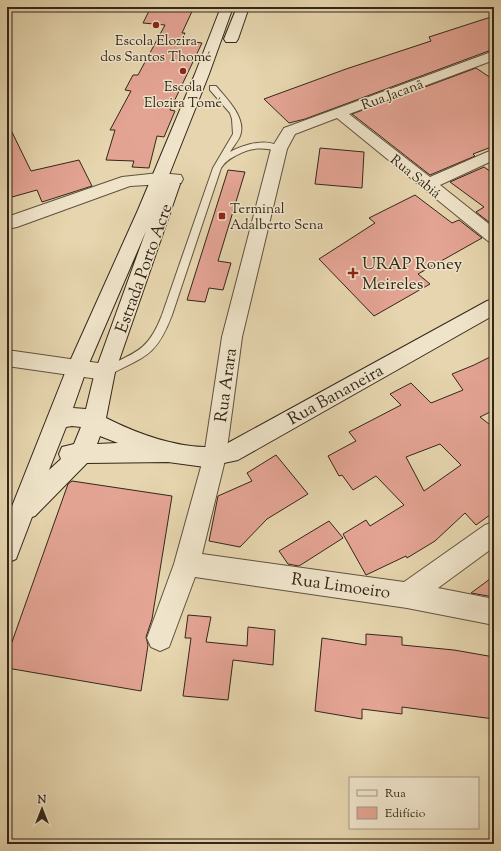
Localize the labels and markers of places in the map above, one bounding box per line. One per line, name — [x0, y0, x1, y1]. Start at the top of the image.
marker: Escola Elozira dos Santos Thomé — [151, 20, 161, 30]
place label: Escola Elozira dos Santos Thomé — [100, 32, 212, 68]
marker: Escola Elozira Tomé — [178, 66, 188, 76]
place label: Escola Elozira Tomé — [144, 78, 222, 114]
place label: Terminal Adalberto Sena — [230, 200, 324, 236]
marker: Terminal Adalberto Sena — [217, 211, 227, 221]
place label: URAP Roney Meireles — [362, 253, 463, 297]
marker: URAP Roney Meireles — [347, 267, 359, 279]

